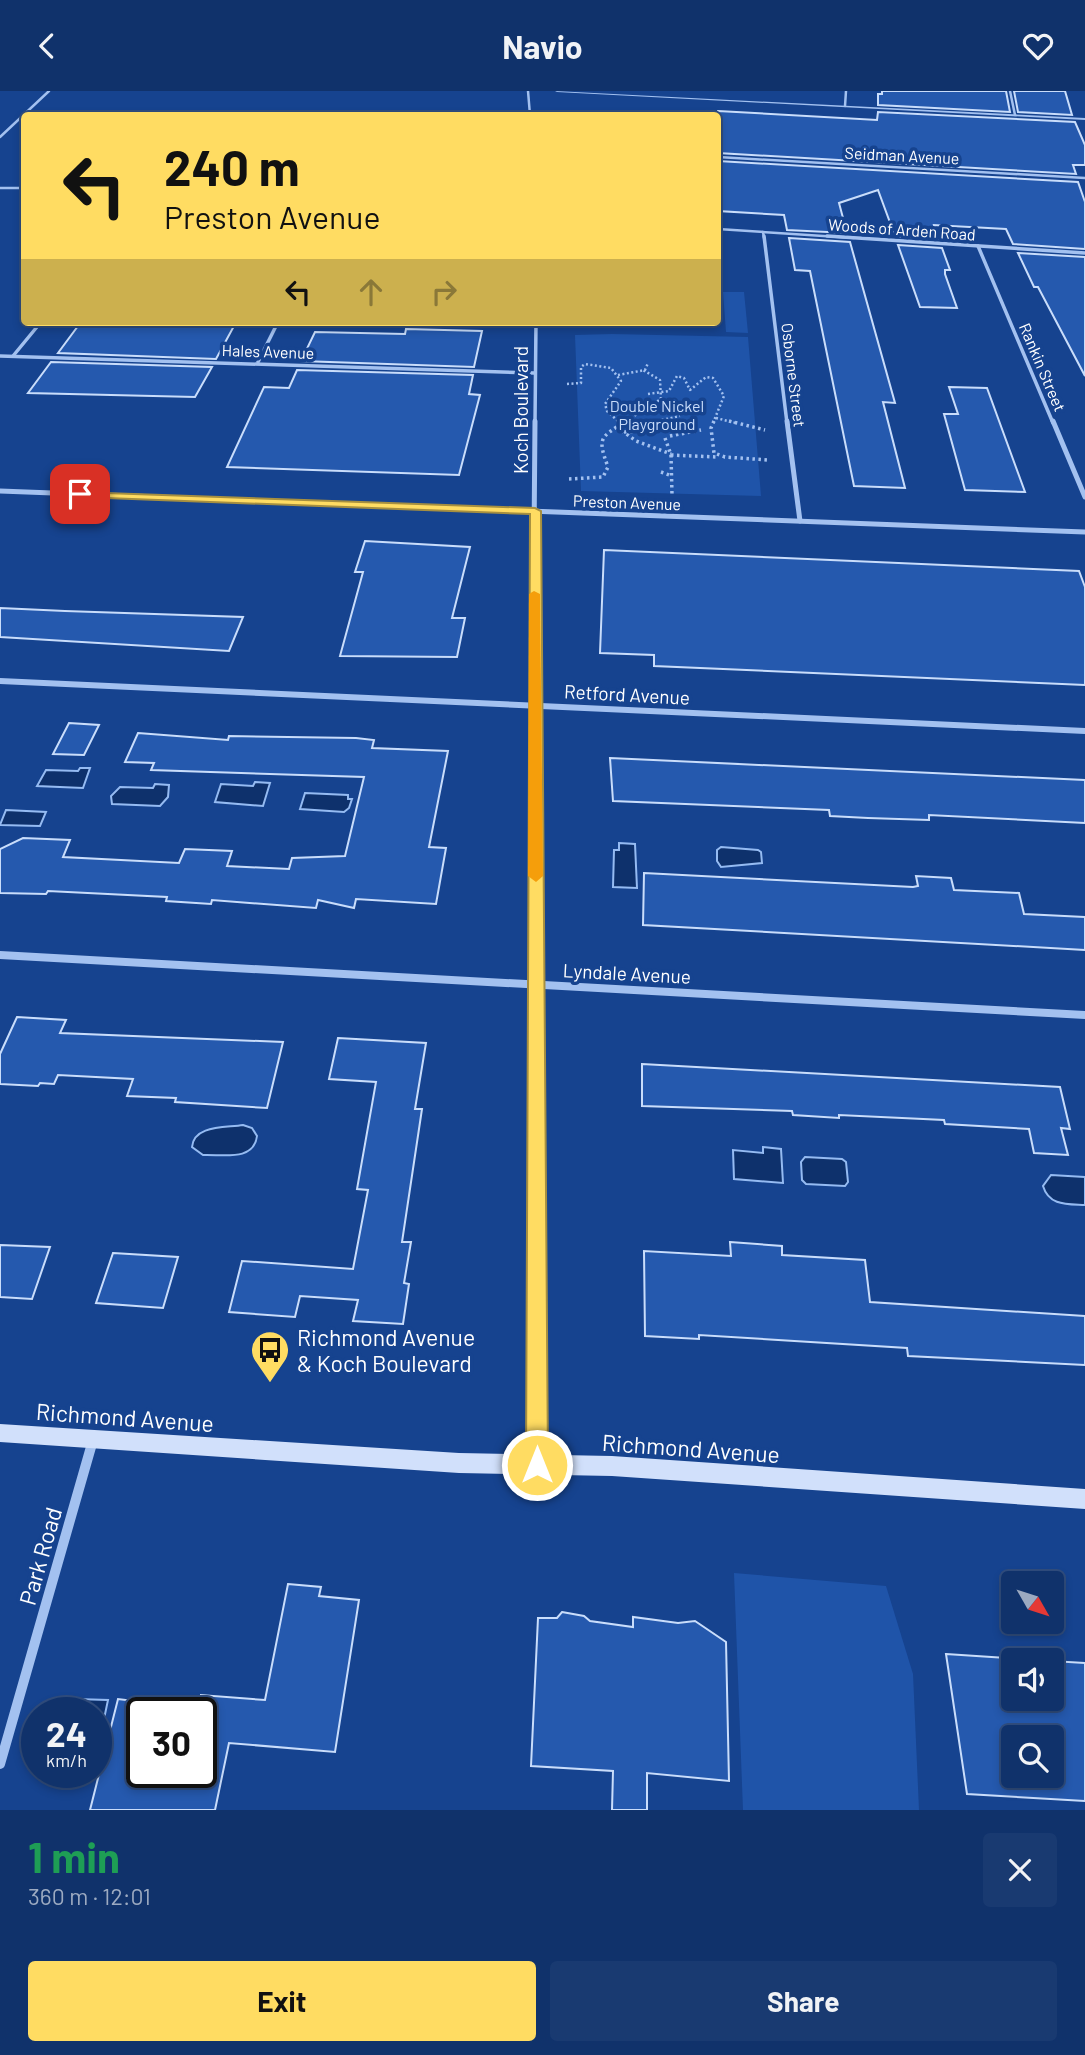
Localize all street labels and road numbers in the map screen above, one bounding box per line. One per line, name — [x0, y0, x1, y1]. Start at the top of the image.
street label: Seidman Avenue — [844, 143, 960, 167]
street label: Woods of Arden Road — [828, 214, 976, 244]
street label: Rankin Street — [1016, 320, 1070, 414]
street label: Osborne Street — [778, 322, 810, 428]
street label: Hales Avenue — [221, 340, 315, 362]
street label: Koch Boulevard — [509, 346, 532, 474]
street label: Preston Avenue — [573, 491, 681, 513]
street label: Retford Avenue — [563, 679, 691, 709]
street label: Lyndale Avenue — [562, 958, 692, 988]
street label: Richmond Avenue — [35, 1397, 215, 1437]
street label: Richmond Avenue — [601, 1428, 781, 1468]
street label: Park Road — [13, 1504, 67, 1608]

